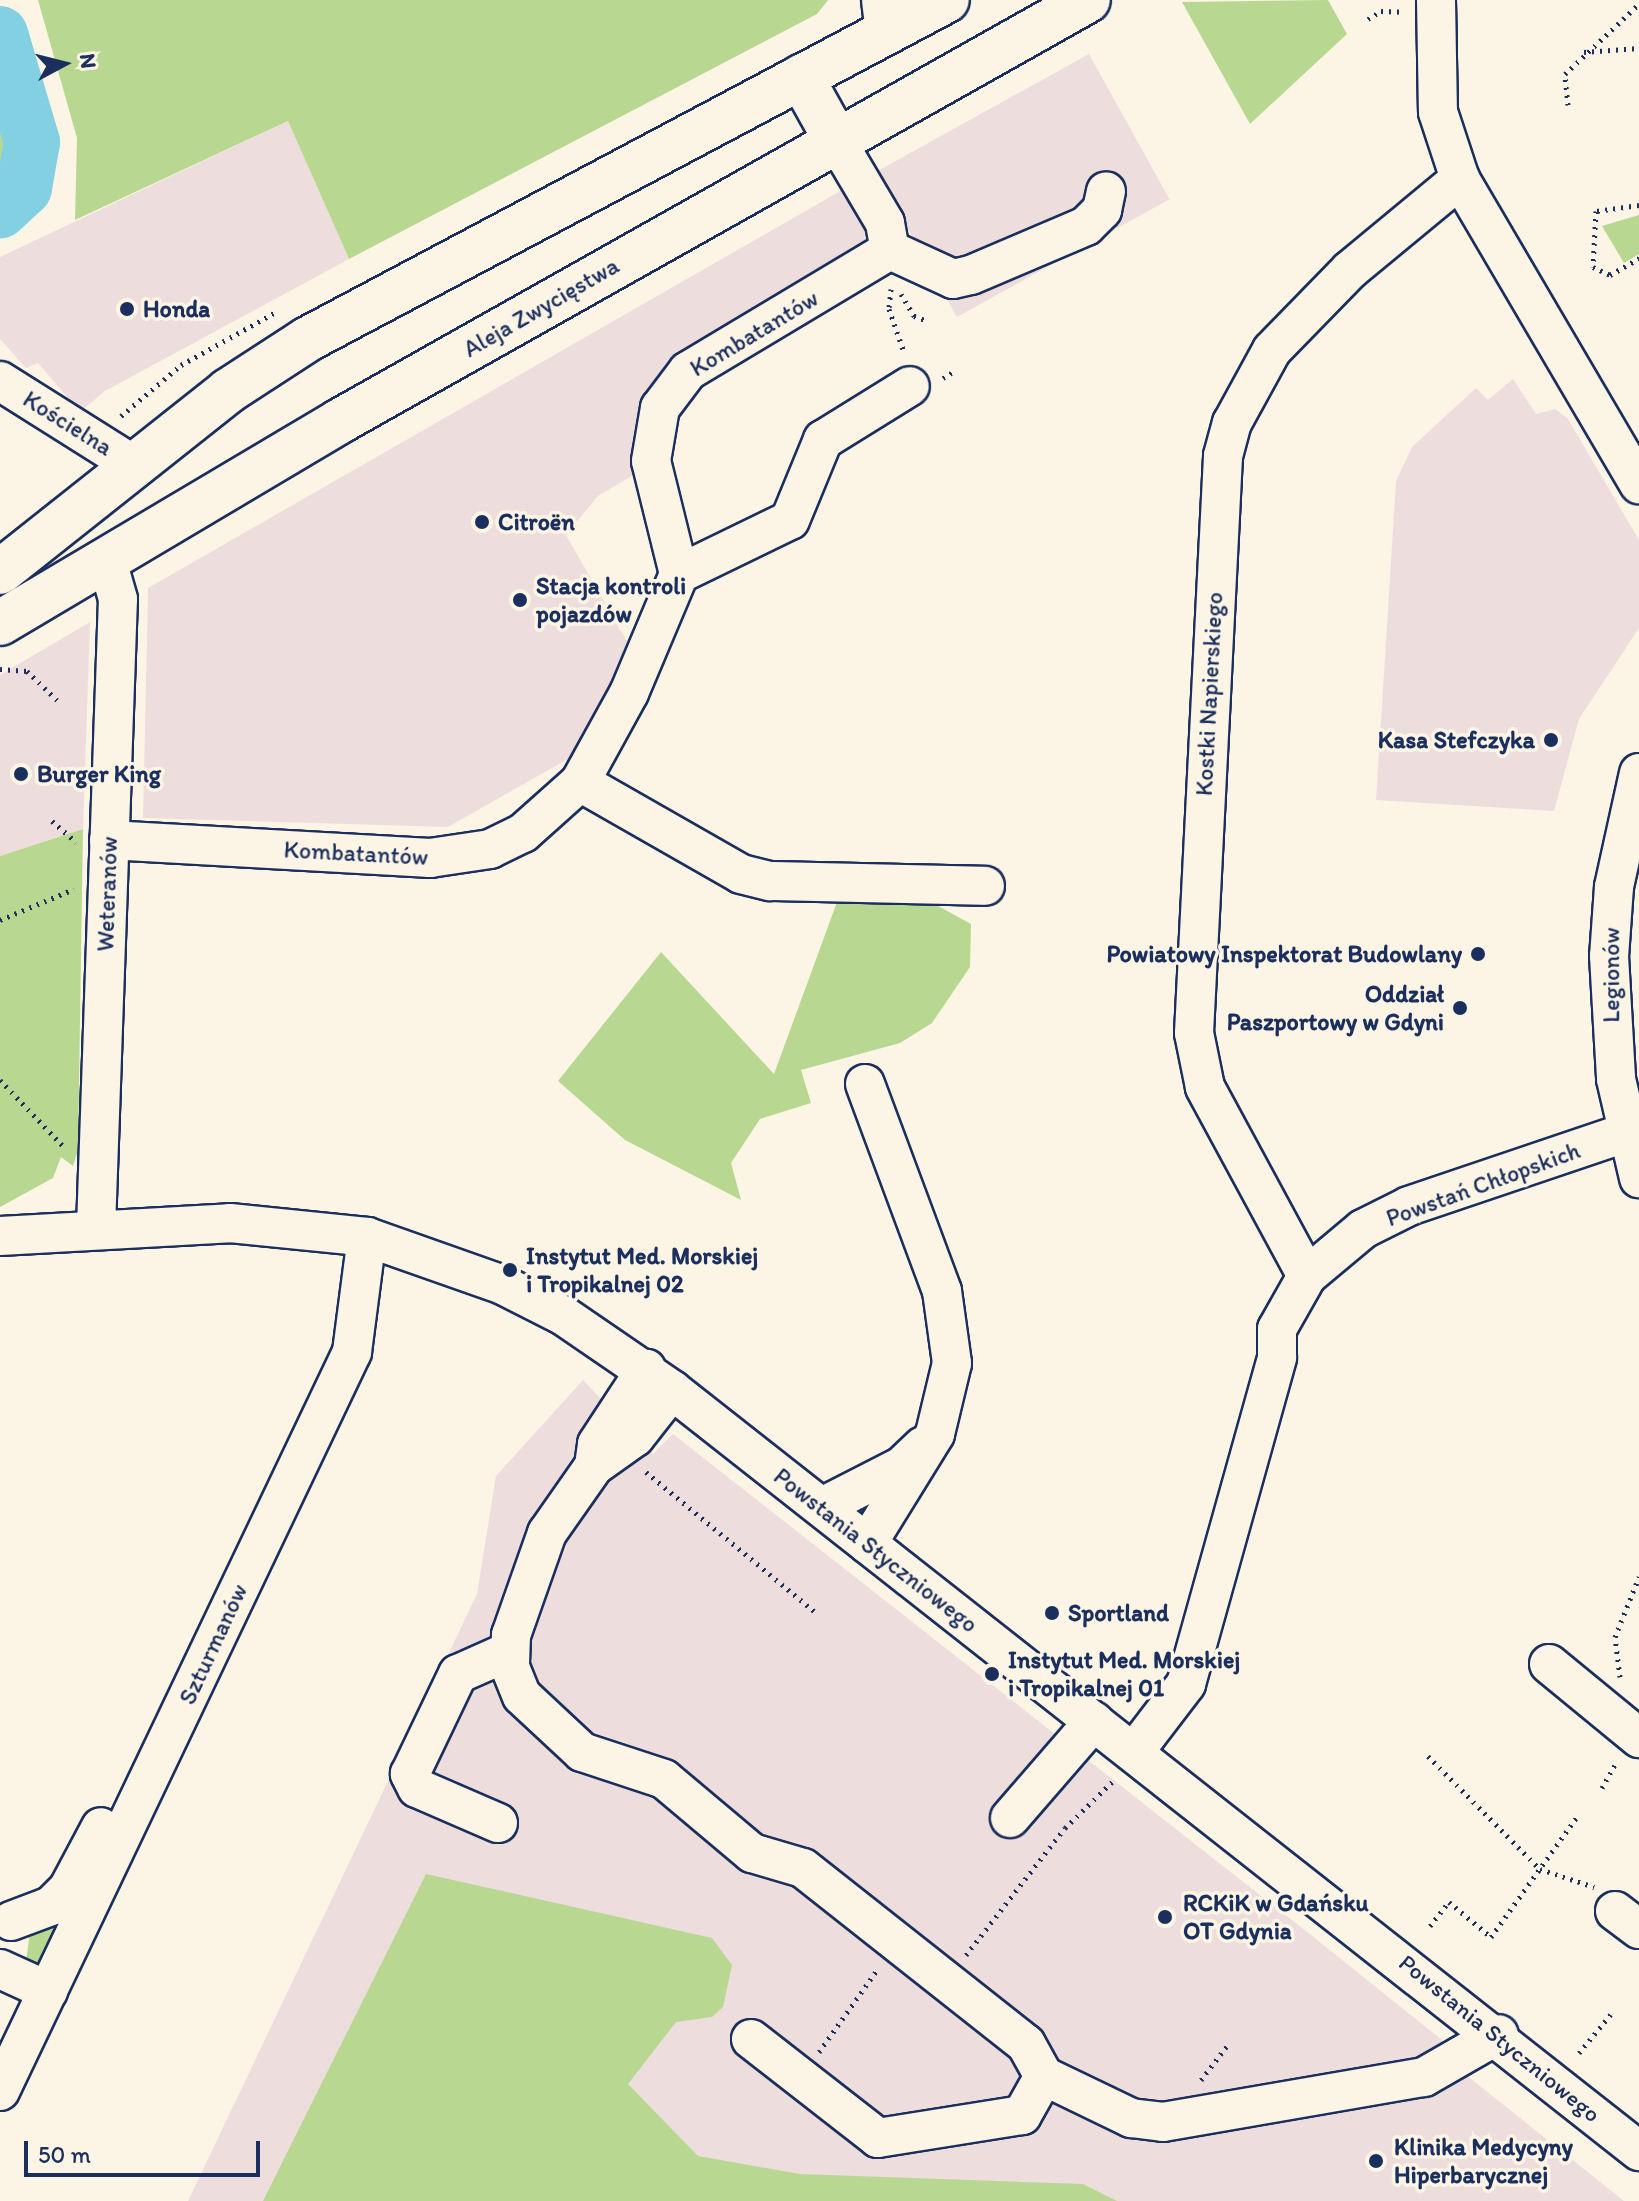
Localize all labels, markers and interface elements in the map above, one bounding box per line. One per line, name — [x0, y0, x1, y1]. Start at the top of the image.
north arrow — [24, 24, 104, 104]
text: N — [74, 52, 103, 70]
street label: Aleja Zwycięstwa — [458, 251, 624, 363]
street label: Kombatantów — [685, 283, 823, 383]
place label: Honda — [143, 295, 210, 323]
marker: Honda — [118, 300, 136, 318]
street label: Kościelna — [18, 384, 118, 462]
place label: Citroën — [498, 508, 575, 536]
marker: Citroën — [473, 513, 491, 531]
place label: Stacja kontroli pojazdów — [536, 572, 686, 628]
marker: Stacja kontroli pojazdów — [511, 591, 529, 609]
street label: Kostki Napierskiego — [1189, 591, 1229, 797]
place label: Kasa Stefczyka — [1378, 726, 1535, 754]
marker: Kasa Stefczyka — [1542, 731, 1560, 749]
place label: Burger King — [37, 760, 161, 788]
marker: Burger King — [12, 765, 30, 783]
street label: Kombatantów — [283, 835, 429, 871]
street label: Weteranów — [91, 836, 123, 952]
street label: Legionów — [1597, 927, 1625, 1023]
place label: Powiatowy Inspektorat Budowlany — [1106, 940, 1462, 968]
marker: Powiatowy Inspektorat Budowlany — [1469, 945, 1487, 963]
place label: Oddział Paszportowy w Gdyni — [1226, 980, 1444, 1036]
marker: Oddział Paszportowy w Gdyni — [1451, 999, 1469, 1017]
street label: Powstań Chłopskich — [1382, 1136, 1584, 1232]
place label: Instytut Med. Morskiej i Tropikalnej 02 — [526, 1242, 758, 1298]
marker: Instytut Med. Morskiej i Tropikalnej 02 — [501, 1261, 519, 1279]
street label: Powstania Styczniowego — [768, 1462, 984, 1638]
street label: Szturmanów — [173, 1579, 253, 1709]
place label: Sportland — [1068, 1599, 1169, 1627]
marker: Sportland — [1043, 1604, 1061, 1622]
place label: Instytut Med. Morskiej i Tropikalnej 01 — [1008, 1646, 1240, 1702]
marker: Instytut Med. Morskiej i Tropikalnej 01 — [983, 1665, 1001, 1683]
place label: RCKiK w Gdańsku OT Gdynia — [1183, 1889, 1369, 1945]
marker: RCKiK w Gdańsku OT Gdynia — [1154, 1906, 1176, 1928]
street label: Powstania Styczniowego — [1394, 1948, 1606, 2128]
scale bar — [28, 2125, 264, 2175]
place label: Klinika Medycyny Hiperbarycznej — [1394, 2133, 1573, 2189]
text: 50 m — [38, 2140, 91, 2169]
marker: Klinika Medycyny Hiperbarycznej — [1365, 2150, 1387, 2172]

